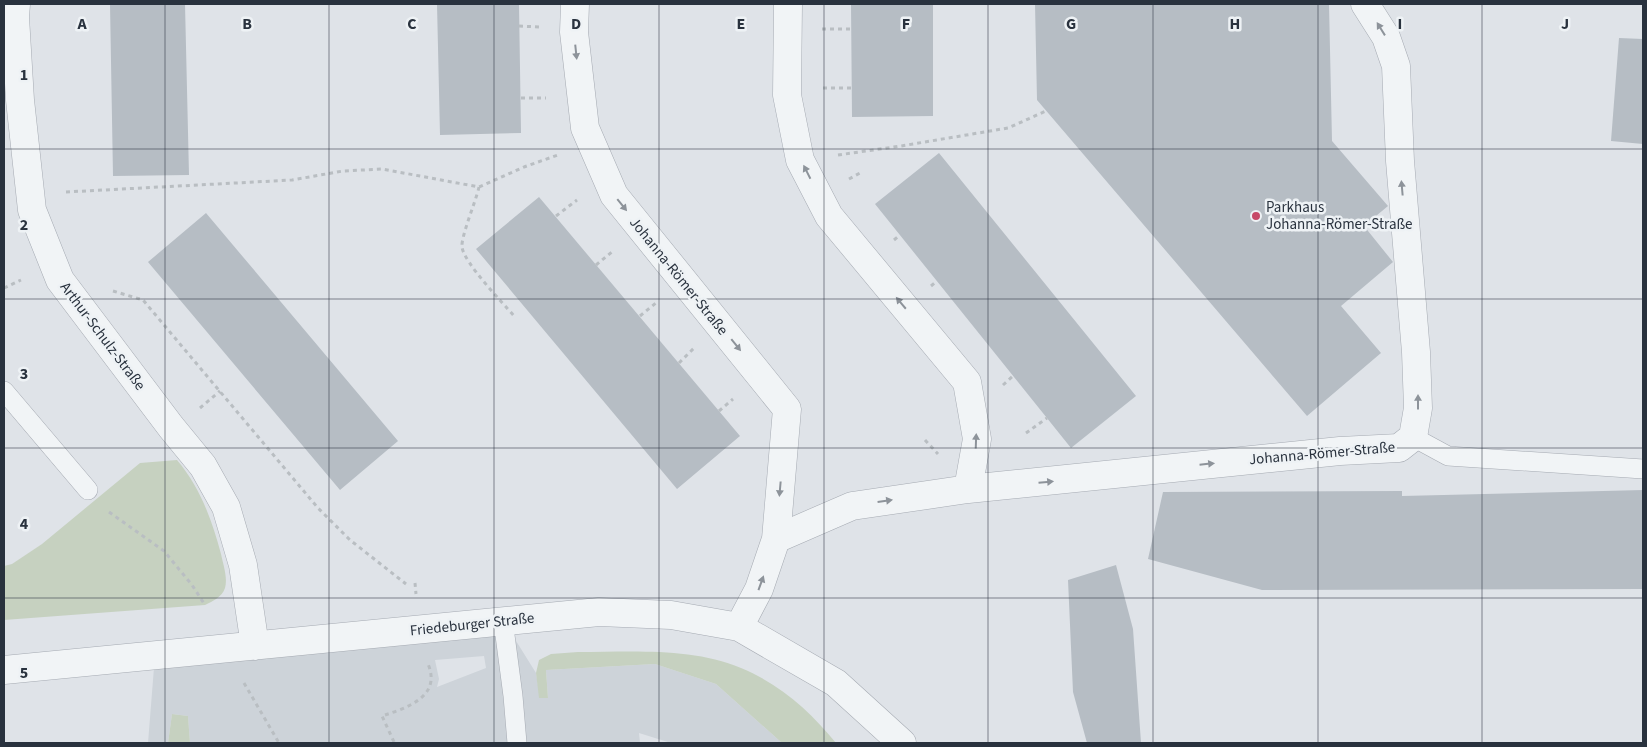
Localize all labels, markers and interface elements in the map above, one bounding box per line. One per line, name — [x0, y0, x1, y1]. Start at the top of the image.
text: A — [76, 13, 87, 35]
text: B — [242, 13, 252, 35]
text: C — [407, 13, 417, 35]
text: D — [571, 13, 581, 35]
text: E — [737, 13, 745, 35]
text: F — [902, 13, 910, 35]
text: G — [1066, 13, 1076, 35]
text: H — [1230, 13, 1240, 35]
text: I — [1398, 13, 1402, 35]
text: J — [1561, 13, 1569, 35]
one-way arrow — [1376, 22, 1385, 35]
one-way arrow — [573, 45, 581, 61]
text: 1 — [20, 64, 28, 86]
one-way arrow — [803, 165, 811, 179]
one-way arrow — [1398, 180, 1406, 196]
place label: Parkhaus Johanna-Römer-Straße — [1266, 197, 1413, 235]
one-way arrow — [617, 199, 628, 212]
marker: Parkhaus Johanna-Römer-Straße — [1250, 210, 1262, 222]
street label: Johanna-Römer-Straße — [624, 213, 733, 340]
text: 2 — [20, 214, 28, 236]
street label: Arthur-Schulz-Straße — [55, 278, 150, 395]
one-way arrow — [896, 297, 907, 310]
one-way arrow — [730, 338, 741, 351]
text: 3 — [20, 363, 28, 385]
one-way arrow — [1414, 394, 1422, 410]
one-way arrow — [972, 433, 980, 449]
street label: Johanna-Römer-Straße — [1248, 437, 1396, 470]
one-way arrow — [1200, 460, 1216, 468]
one-way arrow — [1038, 478, 1054, 486]
one-way arrow — [776, 482, 784, 498]
one-way arrow — [877, 497, 893, 505]
text: 4 — [20, 513, 29, 535]
one-way arrow — [757, 575, 765, 590]
street label: Friedeburger Straße — [409, 608, 535, 641]
text: 5 — [20, 662, 28, 684]

